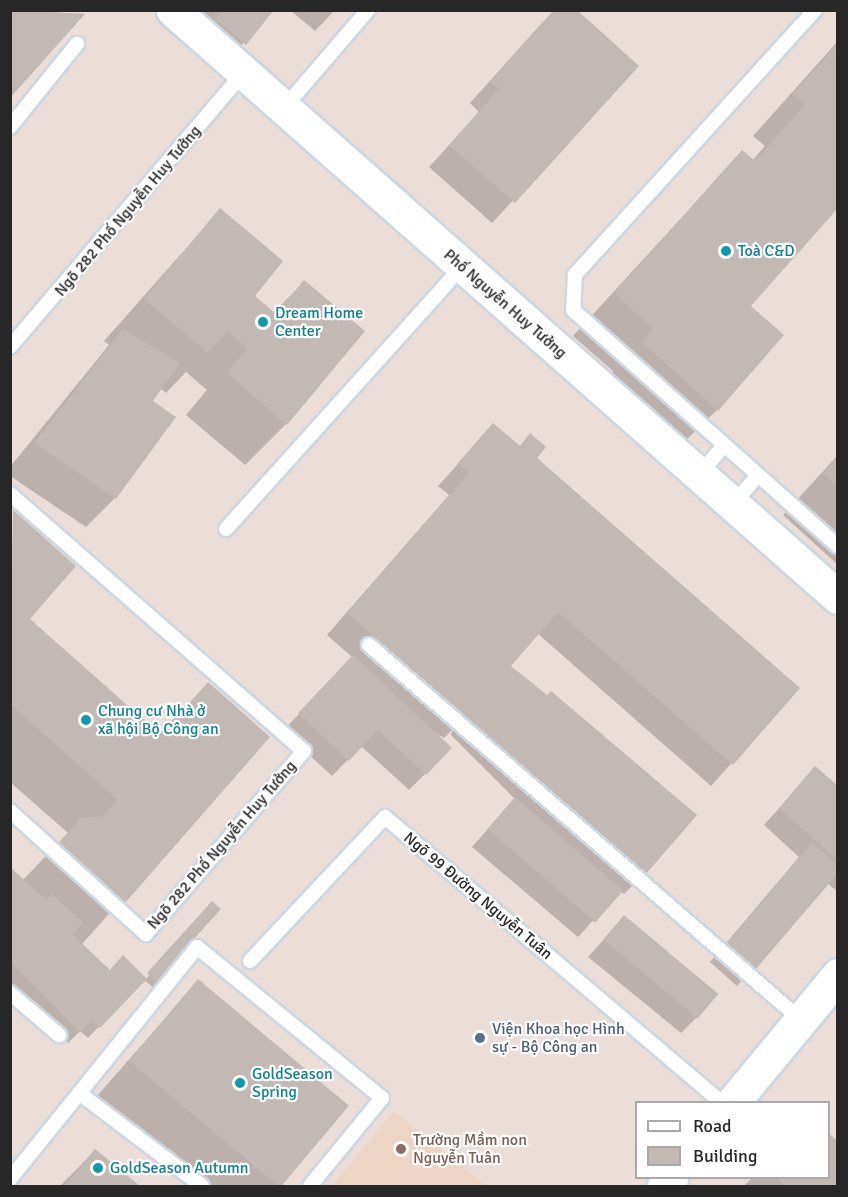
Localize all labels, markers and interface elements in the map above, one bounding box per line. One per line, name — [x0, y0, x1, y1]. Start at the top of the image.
street label: Ngõ 282 Phố Nguyễn Huy Tưởng — [51, 122, 205, 300]
place label: Toà C&D — [738, 241, 795, 261]
marker: Toà C&D — [719, 244, 733, 258]
street label: Phố Nguyễn Huy Tưởng — [440, 245, 570, 363]
place label: Dream Home Center — [275, 303, 363, 341]
marker: Dream Home Center — [256, 315, 270, 329]
place label: Chung cư Nhà ở xã hội Bộ Công an — [98, 701, 219, 739]
marker: Chung cư Nhà ở xã hội Bộ Công an — [79, 713, 93, 727]
street label: Ngõ 282 Phố Nguyễn Huy Tưởng — [143, 757, 301, 933]
street label: Ngõ 99 Đường Nguyễn Tuân — [400, 828, 556, 964]
place label: Viện Khoa học Hình sự - Bộ Công an — [492, 1019, 625, 1057]
marker: Viện Khoa học Hình sự - Bộ Công an — [473, 1031, 487, 1045]
place label: GoldSeason Spring — [252, 1064, 333, 1102]
marker: GoldSeason Spring — [233, 1076, 247, 1090]
legend — [635, 1101, 830, 1179]
text: Road — [693, 1115, 732, 1137]
place label: Trường Mầm non Nguyễn Tuân — [413, 1130, 527, 1168]
marker: Trường Mầm non Nguyễn Tuân — [394, 1142, 408, 1156]
text: Building — [693, 1145, 757, 1167]
place label: GoldSeason Autumn — [110, 1158, 248, 1178]
marker: GoldSeason Autumn — [91, 1161, 105, 1175]

